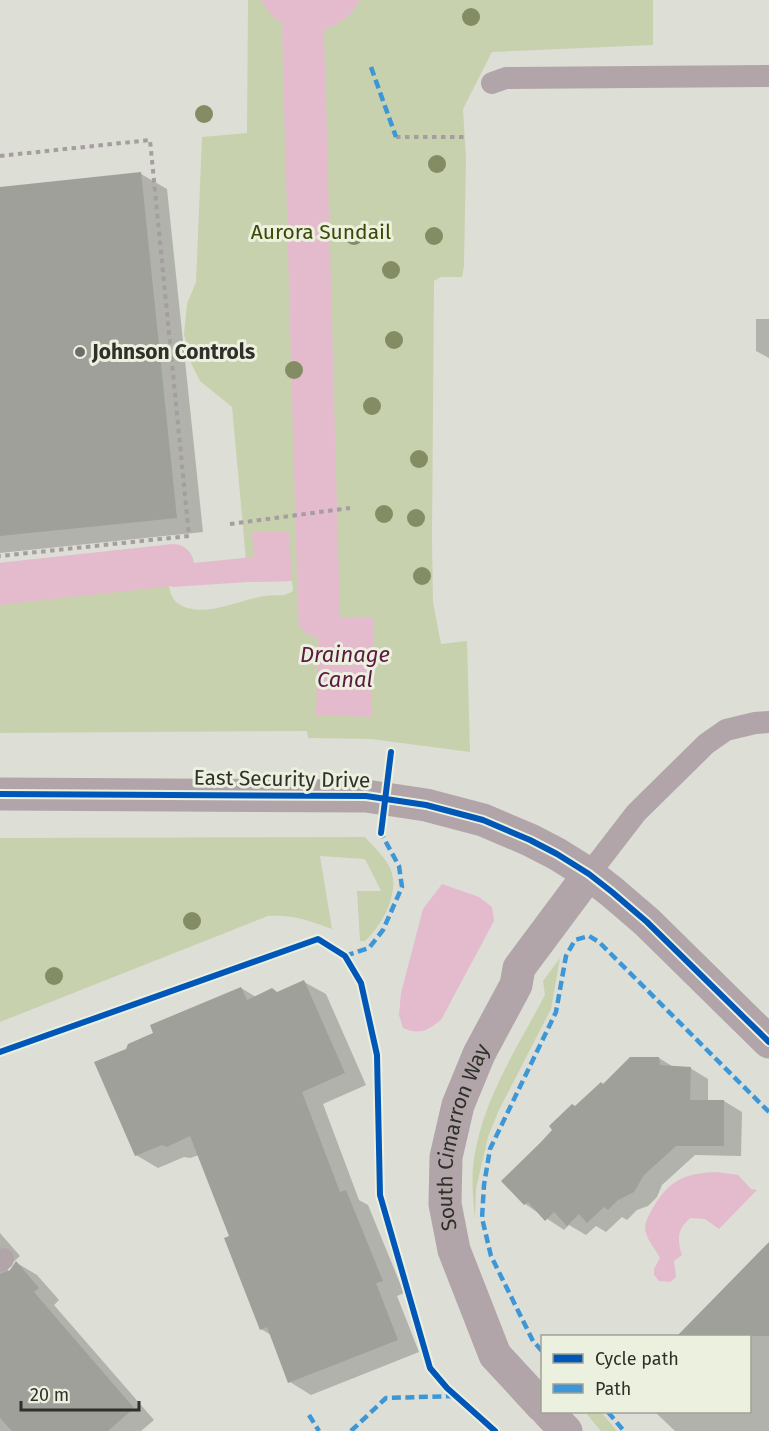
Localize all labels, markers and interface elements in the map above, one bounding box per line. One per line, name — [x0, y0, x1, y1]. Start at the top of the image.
park label: Aurora Sundail — [251, 219, 391, 245]
place label: Johnson Controls — [91, 339, 255, 365]
marker: Johnson Controls — [73, 345, 87, 359]
water label: Drainage Canal — [300, 641, 390, 693]
street label: East Security Drive — [193, 764, 371, 794]
street label: South Cimarron Way — [432, 1039, 495, 1233]
legend — [541, 1335, 751, 1413]
text: Cycle path — [595, 1348, 679, 1370]
scale bar — [21, 1374, 140, 1412]
text: Path — [595, 1378, 631, 1400]
text: 20 m — [30, 1384, 69, 1406]

